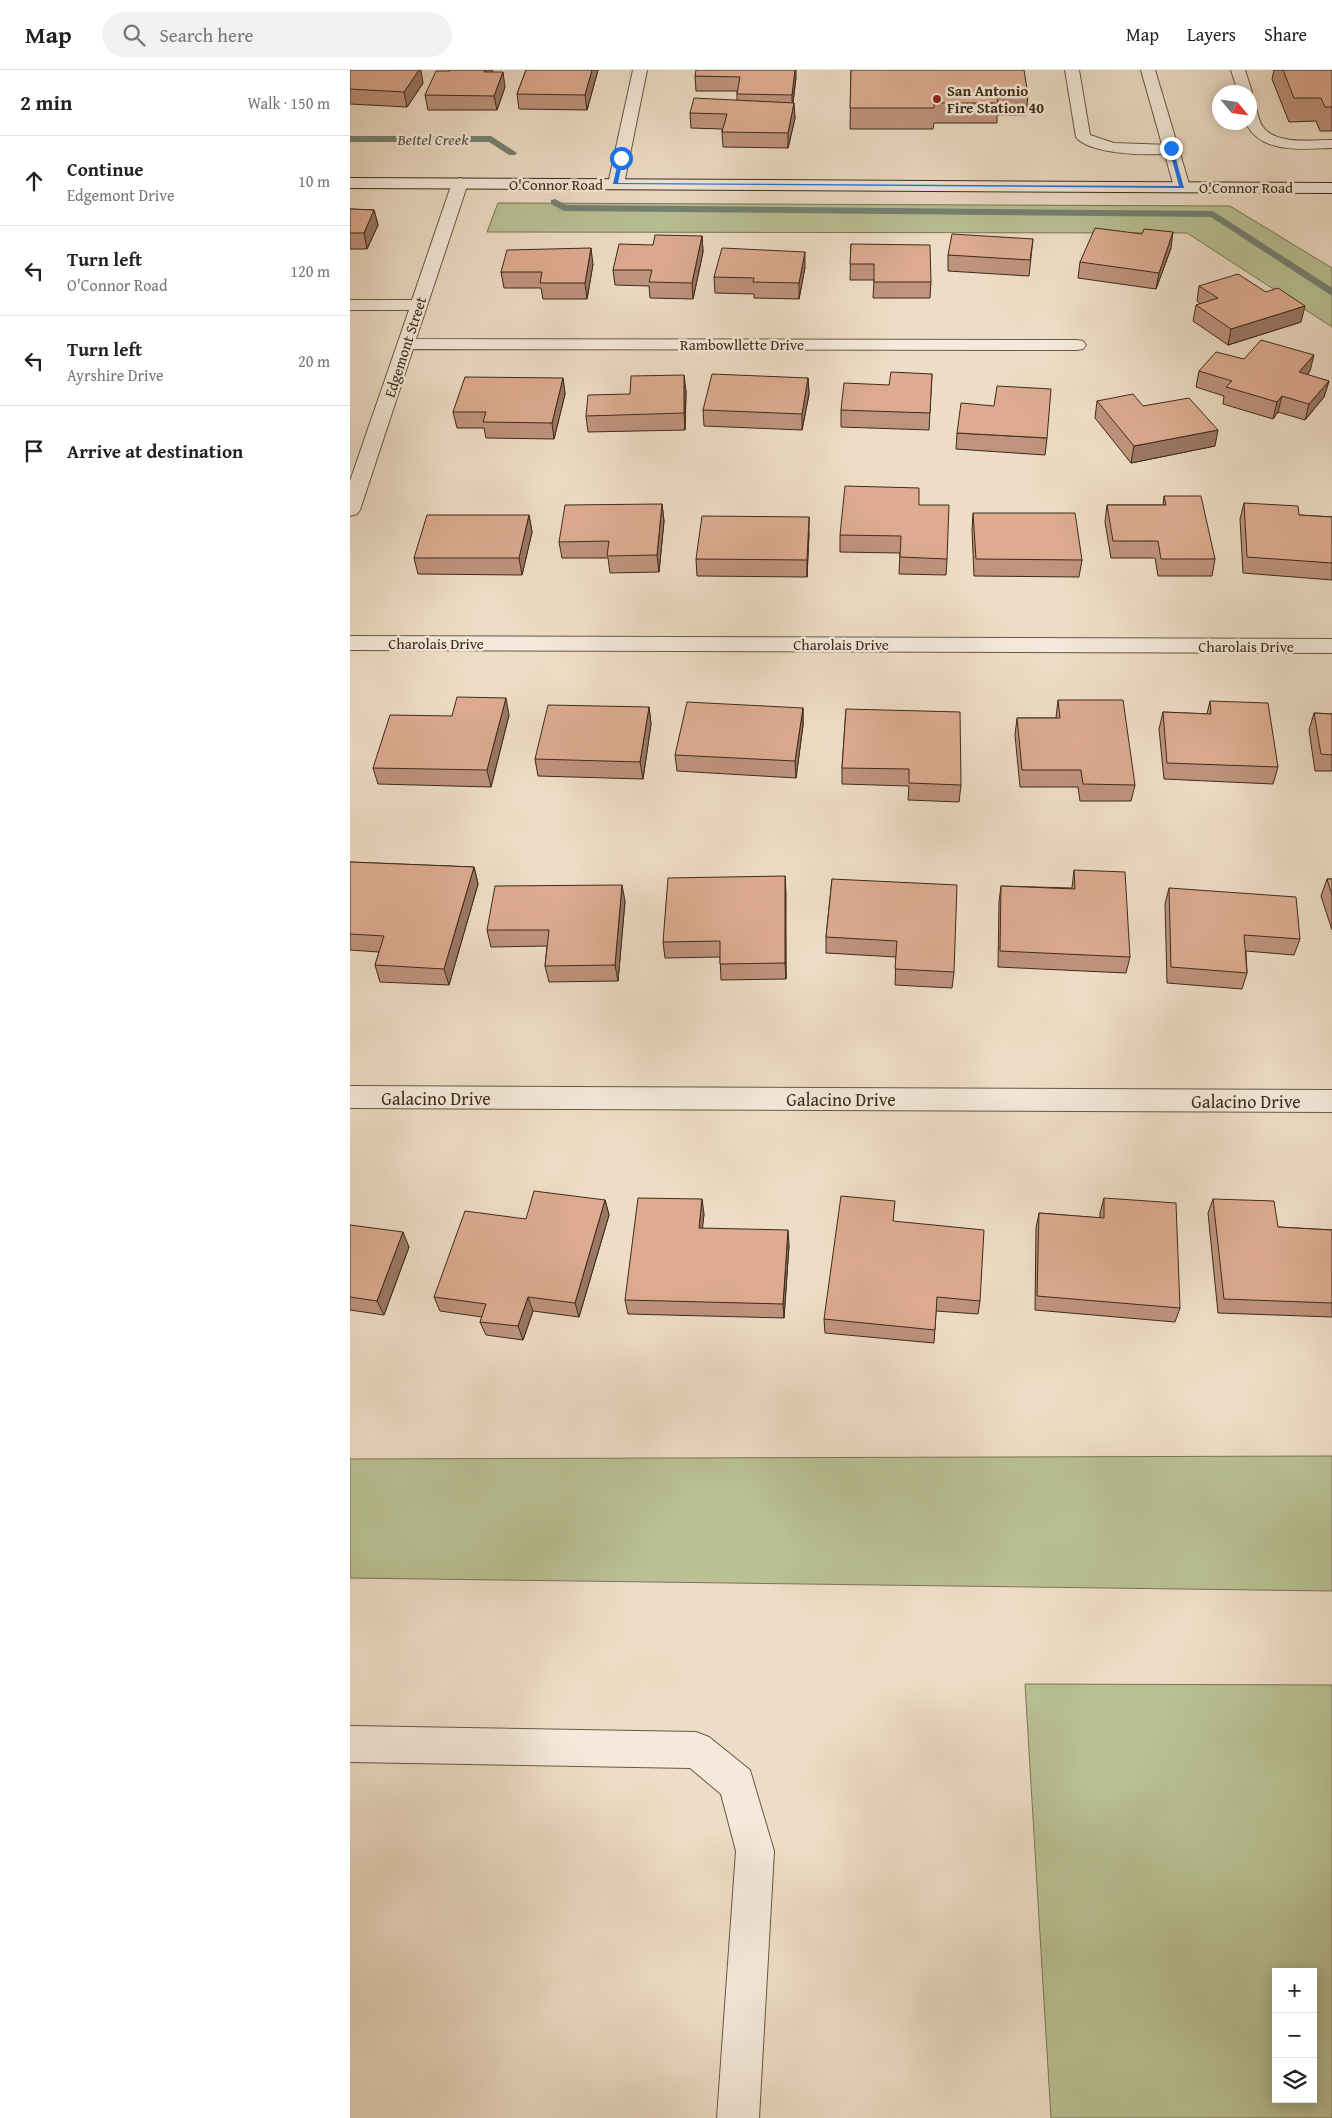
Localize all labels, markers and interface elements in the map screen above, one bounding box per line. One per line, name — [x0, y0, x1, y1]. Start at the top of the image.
search box — [102, 12, 452, 57]
text: Map — [25, 17, 72, 52]
icon: search — [120, 21, 148, 49]
text: Search here — [160, 21, 253, 49]
text: Map — [1126, 21, 1159, 48]
text: Layers — [1187, 21, 1236, 48]
text: Share — [1264, 21, 1307, 48]
place label: San Antonio Fire Station 40 — [947, 80, 1044, 118]
north arrow — [1212, 85, 1257, 130]
text: 2 min — [20, 87, 72, 118]
text: Walk · 150 m — [247, 91, 330, 115]
marker: San Antonio Fire Station 40 — [931, 93, 943, 105]
water label: Beitel Creek — [397, 127, 469, 151]
route end — [1160, 137, 1183, 160]
route start — [610, 147, 633, 170]
text: Continue — [67, 155, 144, 183]
icon: ahead — [20, 167, 48, 195]
text: 10 m — [298, 169, 330, 193]
street label: O'Connor Road — [509, 174, 603, 195]
street label: O'Connor Road — [1199, 177, 1293, 198]
text: Edgemont Drive — [67, 183, 174, 207]
text: Turn left — [67, 245, 142, 273]
icon: left — [20, 257, 48, 285]
text: 120 m — [290, 259, 330, 283]
text: O'Connor Road — [67, 273, 167, 297]
street label: Edgemont Street — [379, 293, 431, 400]
street label: Rambowllette Drive — [680, 334, 804, 355]
text: Turn left — [67, 335, 142, 363]
icon: left — [20, 347, 48, 375]
text: 20 m — [298, 349, 330, 373]
text: Ayrshire Drive — [67, 363, 164, 387]
icon: arrive — [20, 437, 48, 465]
text: Arrive at destination — [67, 437, 243, 465]
street label: Charolais Drive — [388, 633, 484, 654]
street label: Charolais Drive — [793, 634, 889, 655]
street label: Charolais Drive — [1198, 636, 1294, 657]
street label: Galacino Drive — [381, 1085, 491, 1112]
street label: Galacino Drive — [786, 1086, 896, 1113]
street label: Galacino Drive — [1191, 1088, 1301, 1115]
map controls — [1272, 1968, 1317, 2103]
button: + — [1272, 1968, 1317, 2013]
button: − — [1272, 2013, 1317, 2058]
button: layers — [1272, 2058, 1317, 2103]

